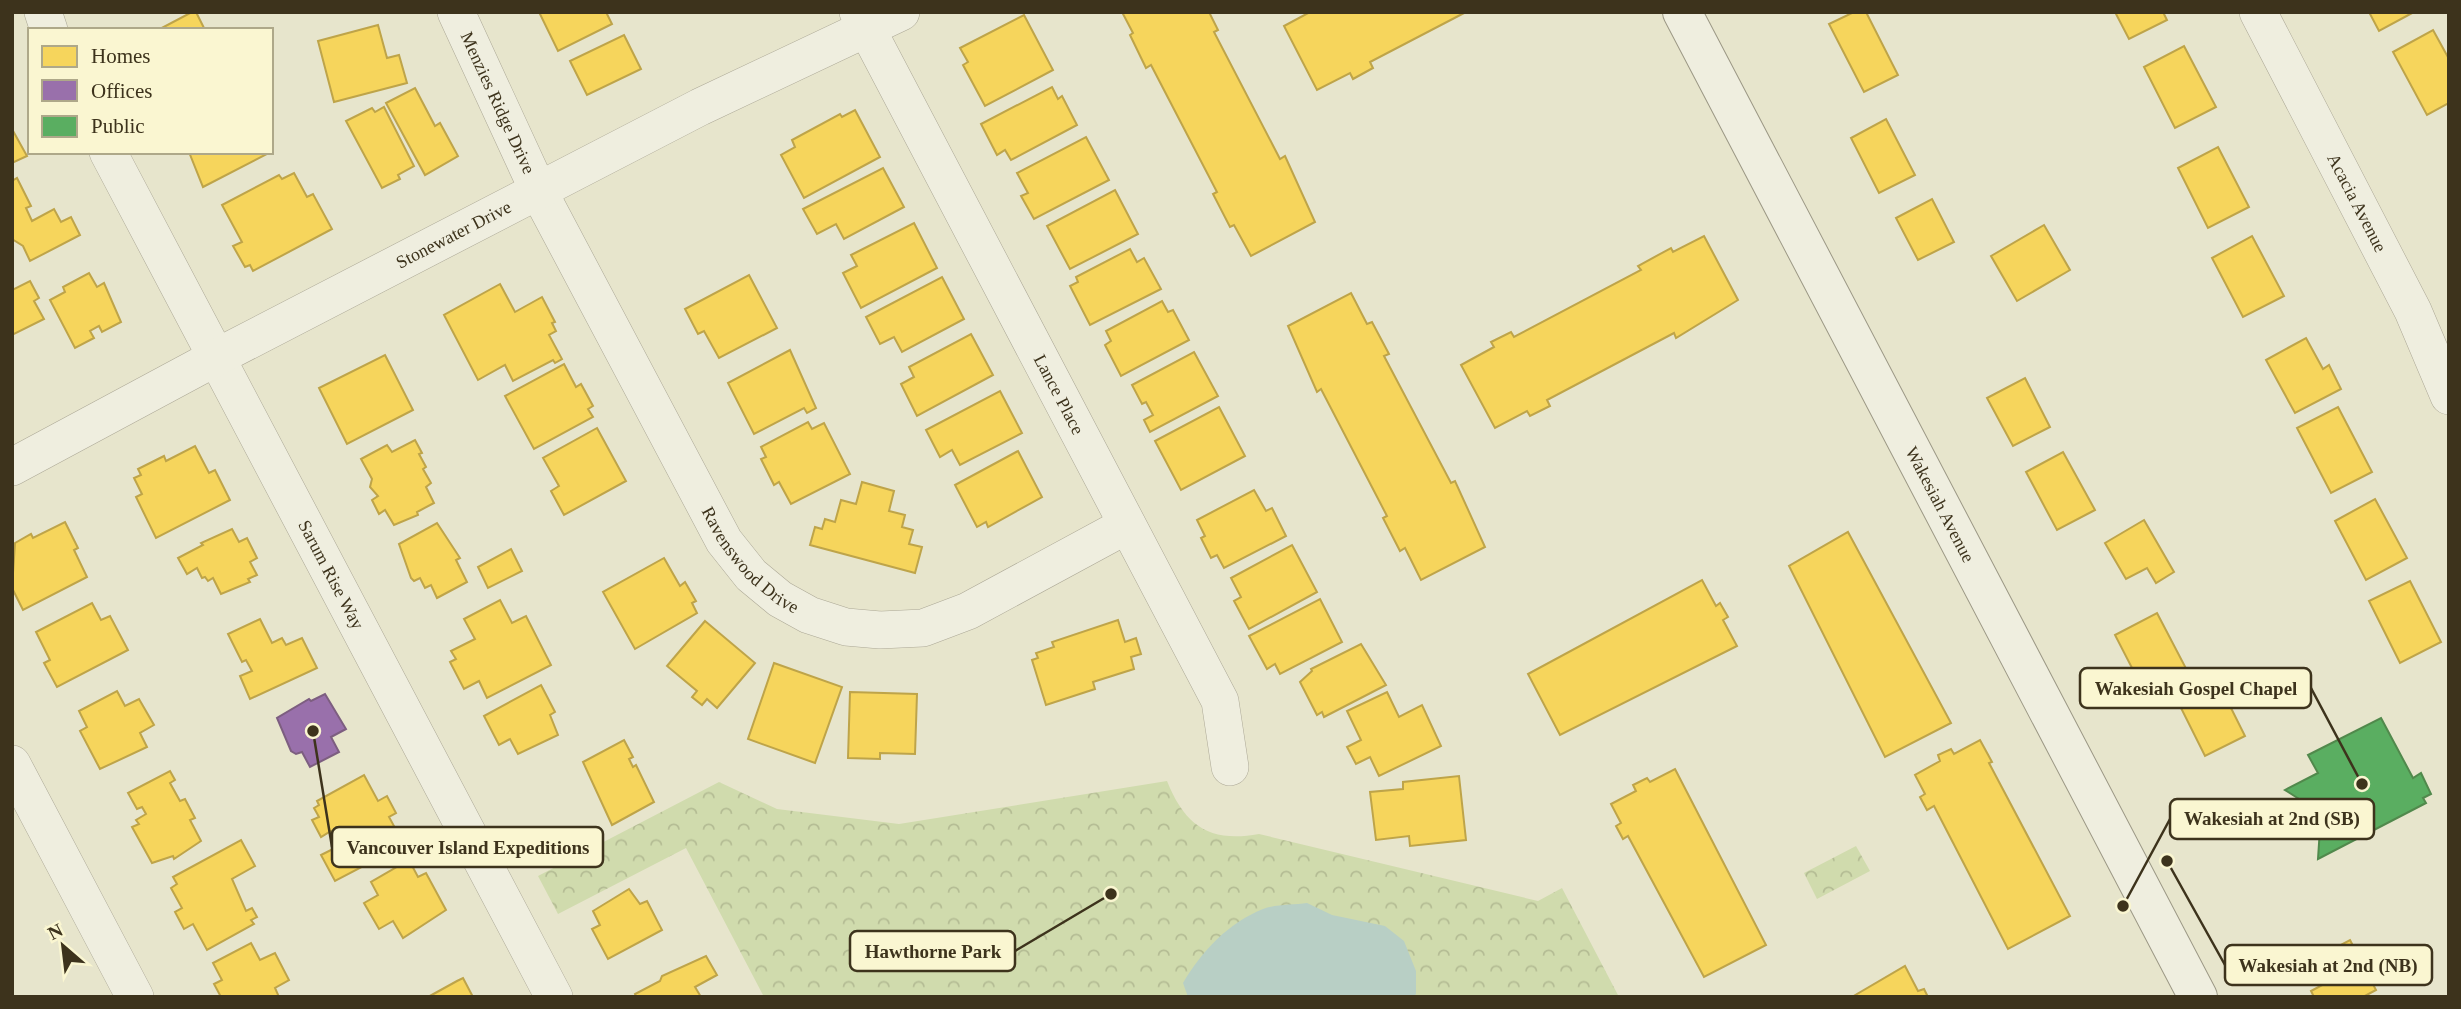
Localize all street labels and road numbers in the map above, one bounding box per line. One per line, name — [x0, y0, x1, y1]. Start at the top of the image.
street label: Menzies Ridge Drive — [457, 29, 539, 177]
street label: Acacia Avenue — [2323, 150, 2391, 256]
street label: Stonewater Drive — [393, 197, 514, 273]
street label: Lance Place — [1030, 351, 1088, 438]
street label: Wakesiah Avenue — [1902, 443, 1979, 566]
street label: Ravenswood Drive — [698, 503, 802, 617]
street label: Sarum Rise Way — [294, 517, 368, 633]

